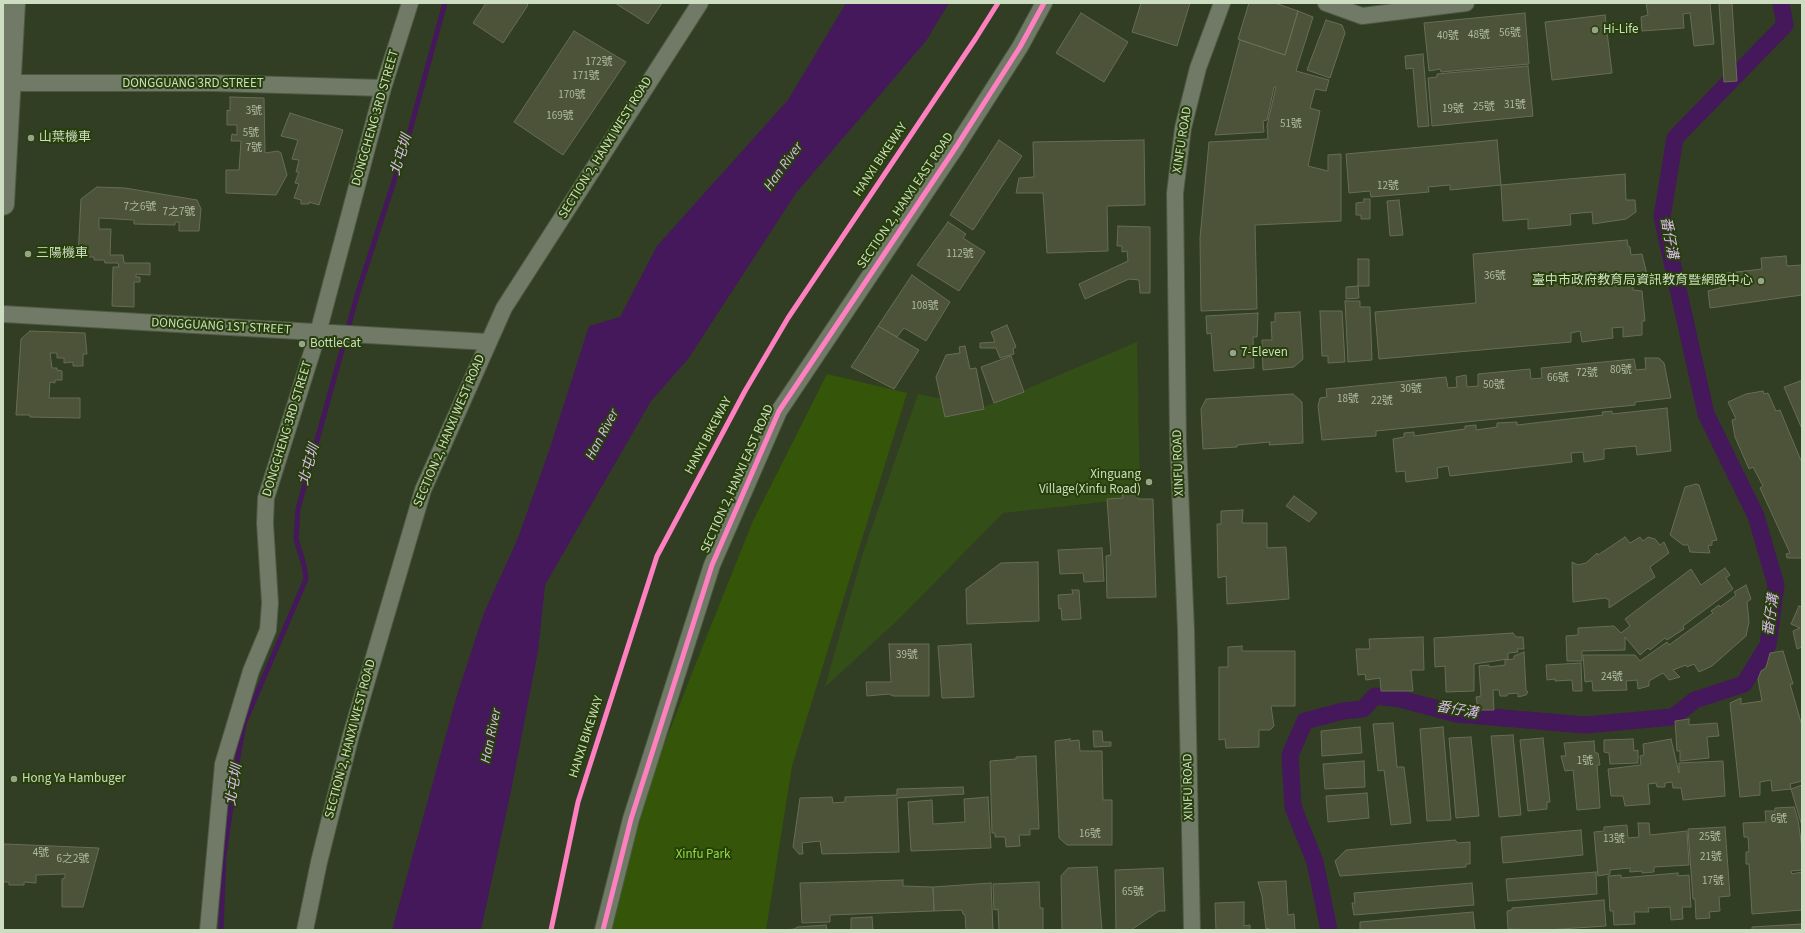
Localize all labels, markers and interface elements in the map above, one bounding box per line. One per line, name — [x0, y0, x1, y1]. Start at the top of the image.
place label: Hi-Life — [1603, 22, 1638, 38]
marker: Hi-Life — [1590, 25, 1600, 35]
house number: 56號 — [1499, 27, 1521, 41]
house number: 48號 — [1468, 29, 1490, 43]
house number: 40號 — [1437, 30, 1459, 44]
street label: DONGCHENG 3RD STREET — [349, 48, 403, 188]
house number: 172號 — [585, 56, 613, 70]
house number: 171號 — [572, 70, 600, 84]
street label: SECTION 2, HANXI WEST ROAD — [556, 74, 656, 222]
street label: DONGGUANG 3RD STREET — [122, 76, 264, 92]
house number: 170號 — [558, 89, 586, 103]
house number: 31號 — [1504, 99, 1526, 113]
house number: 25號 — [1473, 101, 1495, 115]
house number: 19號 — [1442, 103, 1464, 117]
house number: 3號 — [246, 105, 262, 119]
street label: XINFU ROAD — [1170, 106, 1196, 174]
house number: 169號 — [546, 110, 574, 124]
house number: 51號 — [1280, 118, 1302, 132]
street label: HANXI BIKEWAY — [851, 120, 911, 200]
house number: 5號 — [243, 127, 259, 141]
place label: 山葉機車 — [39, 130, 91, 146]
street label: SECTION 2, HANXI EAST ROAD — [855, 130, 957, 272]
water label: 北屯圳 — [388, 132, 416, 178]
marker: 山葉機車 — [26, 133, 36, 143]
water label: Han River — [761, 140, 807, 194]
house number: 7號 — [246, 142, 262, 156]
house number: 12號 — [1377, 180, 1399, 194]
house number: 7之6號 — [124, 201, 156, 215]
house number: 7之7號 — [163, 206, 195, 220]
water label: 番仔溝 — [1656, 216, 1680, 260]
place label: 三陽機車 — [36, 246, 88, 262]
house number: 112號 — [946, 248, 974, 262]
marker: 三陽機車 — [23, 249, 33, 259]
house number: 36號 — [1484, 270, 1506, 284]
place label: 臺中市政府教育局資訊教育暨網路中心 — [1532, 273, 1753, 289]
marker: 臺中市政府教育局資訊教育暨網路中心 — [1756, 276, 1766, 286]
house number: 108號 — [911, 300, 939, 314]
street label: DONGGUANG 1ST STREET — [151, 316, 291, 338]
place label: BottleCat — [310, 336, 361, 352]
marker: BottleCat — [297, 339, 307, 349]
place label: 7-Eleven — [1241, 345, 1288, 361]
marker: 7-Eleven — [1228, 348, 1238, 358]
street label: SECTION 2, HANXI WEST ROAD — [411, 352, 489, 510]
street label: DONGCHENG 3RD STREET — [260, 359, 316, 499]
house number: 80號 — [1610, 364, 1632, 378]
house number: 72號 — [1576, 367, 1598, 381]
house number: 66號 — [1547, 372, 1569, 386]
house number: 50號 — [1483, 379, 1505, 393]
house number: 30號 — [1400, 383, 1422, 397]
house number: 18號 — [1337, 393, 1359, 407]
street label: HANXI BIKEWAY — [682, 395, 736, 477]
house number: 22號 — [1371, 395, 1393, 409]
street label: SECTION 2, HANXI EAST ROAD — [698, 402, 778, 556]
water label: Han River — [583, 407, 623, 463]
street label: XINFU ROAD — [1170, 429, 1188, 497]
water label: 北屯圳 — [296, 442, 324, 488]
place label: Xinguang Village(Xinfu Road) — [1039, 467, 1141, 498]
marker: Xinguang Village(Xinfu Road) — [1144, 477, 1154, 487]
water label: 番仔溝 — [1761, 593, 1783, 637]
house number: 39號 — [896, 649, 918, 663]
street label: SECTION 2, HANXI WEST ROAD — [322, 658, 380, 820]
house number: 24號 — [1601, 671, 1623, 685]
street label: HANXI BIKEWAY — [566, 694, 608, 780]
water label: 番仔溝 — [1435, 699, 1479, 723]
water label: Han River — [478, 707, 506, 765]
street label: XINFU ROAD — [1181, 753, 1197, 821]
house number: 1號 — [1577, 755, 1593, 769]
water label: 北屯圳 — [223, 763, 247, 807]
place label: Hong Ya Hambuger — [22, 771, 126, 787]
marker: Hong Ya Hambuger — [9, 774, 19, 784]
house number: 6號 — [1771, 813, 1787, 827]
house number: 16號 — [1079, 828, 1101, 842]
house number: 25號 — [1699, 831, 1721, 845]
house number: 13號 — [1603, 833, 1625, 847]
house number: 4號 — [33, 847, 49, 861]
park label: Xinfu Park — [676, 847, 730, 863]
house number: 21號 — [1700, 851, 1722, 865]
house number: 6之2號 — [57, 853, 89, 867]
house number: 17號 — [1702, 875, 1724, 889]
house number: 65號 — [1122, 886, 1144, 900]

